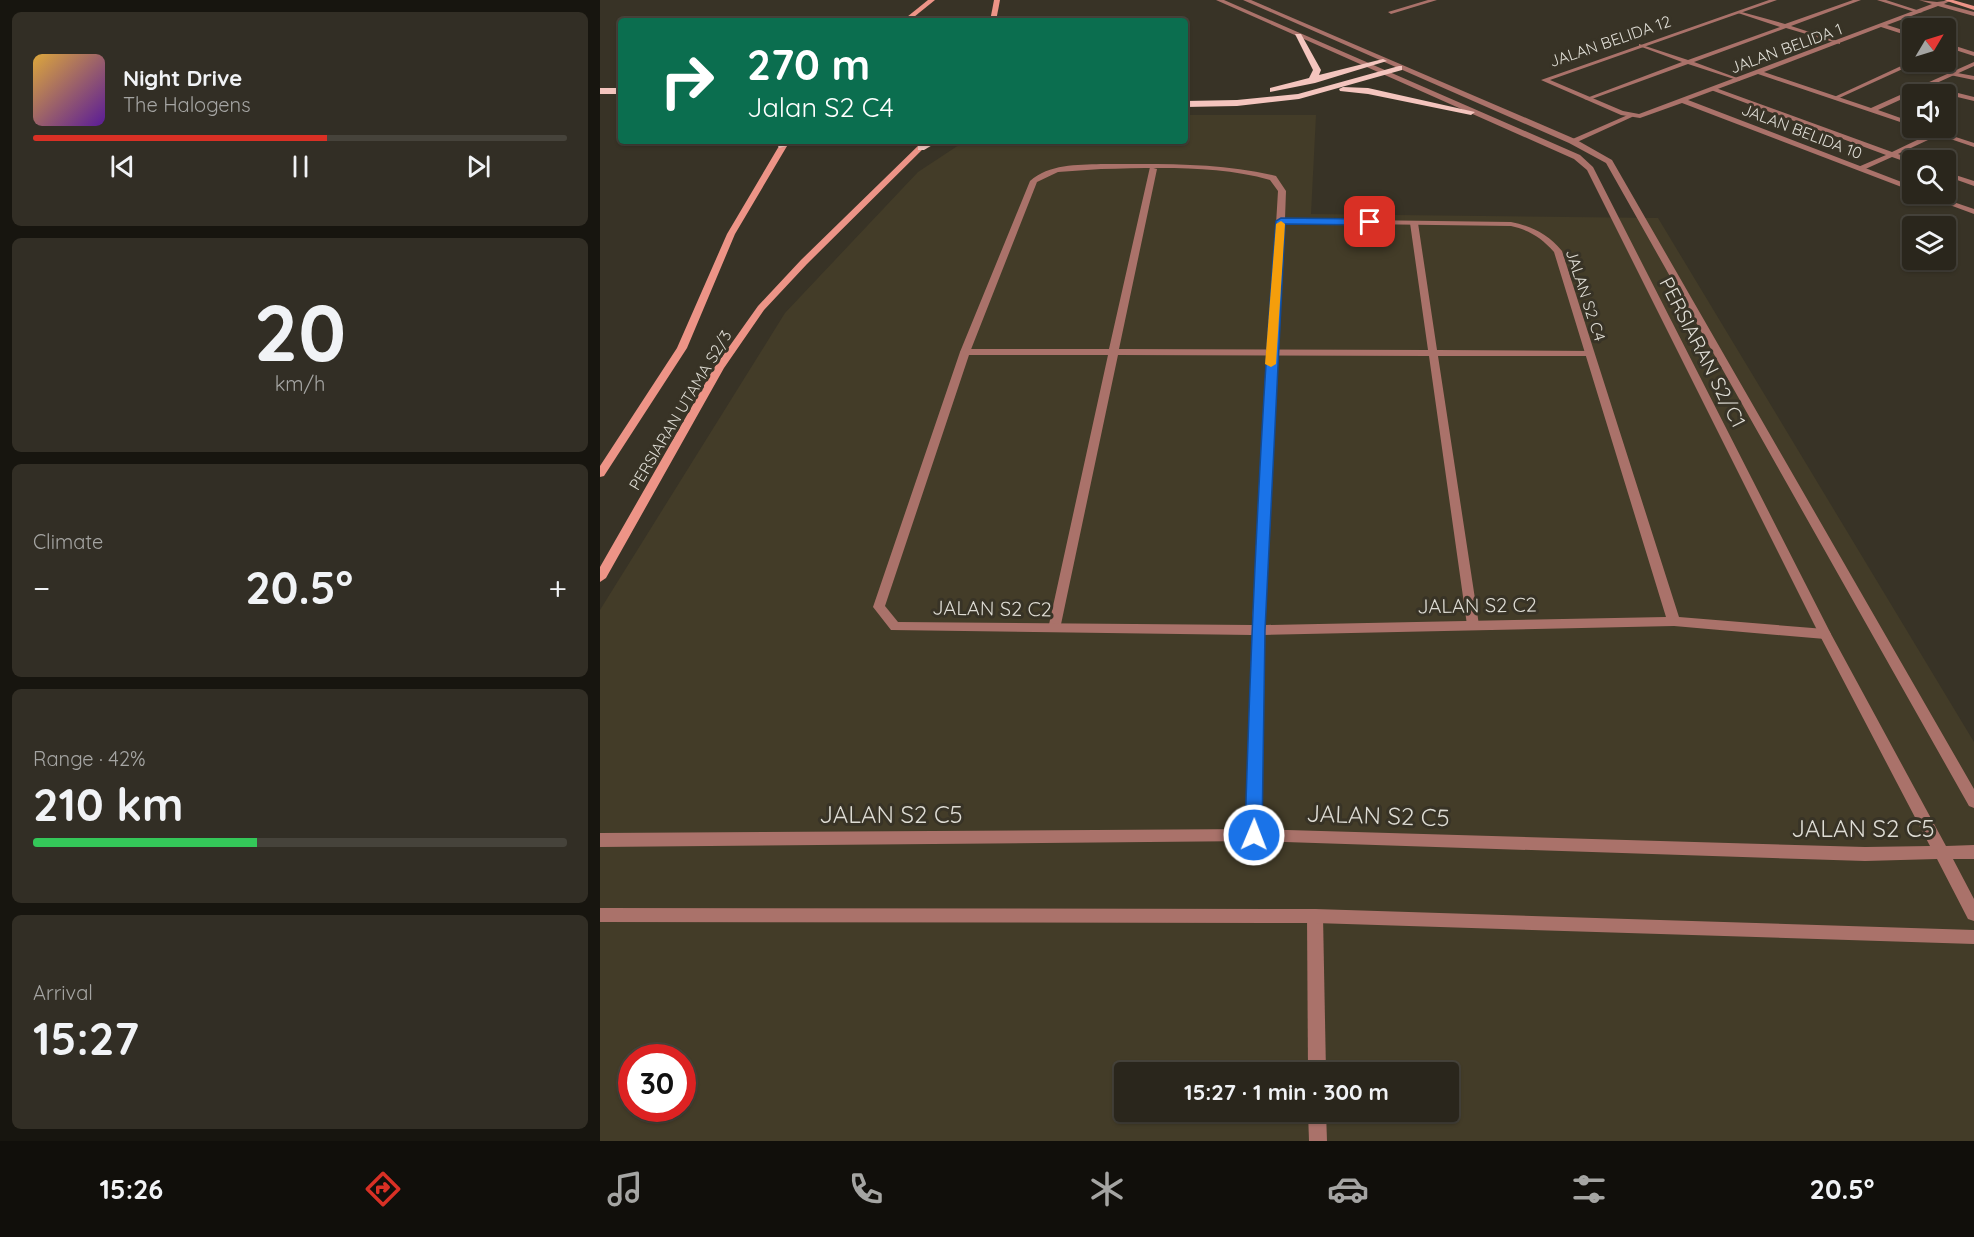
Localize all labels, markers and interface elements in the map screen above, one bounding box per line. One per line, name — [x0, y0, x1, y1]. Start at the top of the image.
street label: JALAN BELIDA 12 — [1547, 11, 1673, 71]
street label: JALAN BELIDA 1 — [1727, 18, 1845, 78]
north arrow — [1902, 18, 1956, 72]
map controls — [1902, 18, 1956, 270]
text: 270 m — [747, 38, 870, 91]
icon: right — [648, 42, 726, 120]
text: Night Drive — [123, 64, 242, 92]
button: sound — [1902, 84, 1956, 138]
text: Jalan S2 C4 — [747, 90, 894, 124]
text: The Halogens — [123, 92, 251, 117]
street label: JALAN BELIDA 10 — [1739, 99, 1865, 163]
icon: previous — [106, 150, 139, 183]
icon: pause — [284, 150, 317, 183]
icon: next — [462, 150, 495, 183]
button: search — [1902, 150, 1956, 204]
pin — [1344, 196, 1395, 247]
icon: arrive — [1353, 205, 1386, 238]
button: layers — [1902, 216, 1956, 270]
street label: JALAN S2 C4 — [1562, 247, 1610, 343]
street label: PERSIARAN S2/C1 — [1654, 273, 1752, 431]
text: 20 — [254, 283, 346, 381]
street label: PERSIARAN UTAMA S2/3 — [624, 326, 736, 494]
text: km/h — [275, 371, 325, 396]
text: Climate — [33, 529, 103, 554]
text: 20.5° — [245, 559, 353, 615]
text: − — [33, 567, 50, 608]
text: + — [548, 567, 567, 608]
street label: JALAN S2 C2 — [1417, 591, 1537, 619]
street label: JALAN S2 C2 — [932, 594, 1052, 622]
text: Range · 42% — [33, 746, 146, 771]
text: 210 km — [33, 776, 183, 832]
street label: JALAN S2 C5 — [1306, 798, 1450, 832]
street label: JALAN S2 C5 — [819, 799, 963, 829]
position arrow — [1222, 803, 1286, 867]
street label: JALAN S2 C5 — [1791, 813, 1935, 843]
text: Arrival — [33, 980, 93, 1005]
text: 15:27 — [33, 1010, 139, 1066]
speed limit sign: 30 — [618, 1044, 696, 1122]
text: 15:27 · 1 min · 300 m — [1184, 1078, 1389, 1106]
icon: directions — [362, 1168, 404, 1210]
icon: music — [604, 1168, 646, 1210]
icon: phone — [845, 1168, 887, 1210]
icon: climate — [1086, 1168, 1128, 1210]
icon: car — [1327, 1168, 1369, 1210]
icon: filters — [1568, 1168, 1610, 1210]
text: 15:26 — [100, 1172, 163, 1206]
text: 20.5° — [1810, 1172, 1874, 1206]

